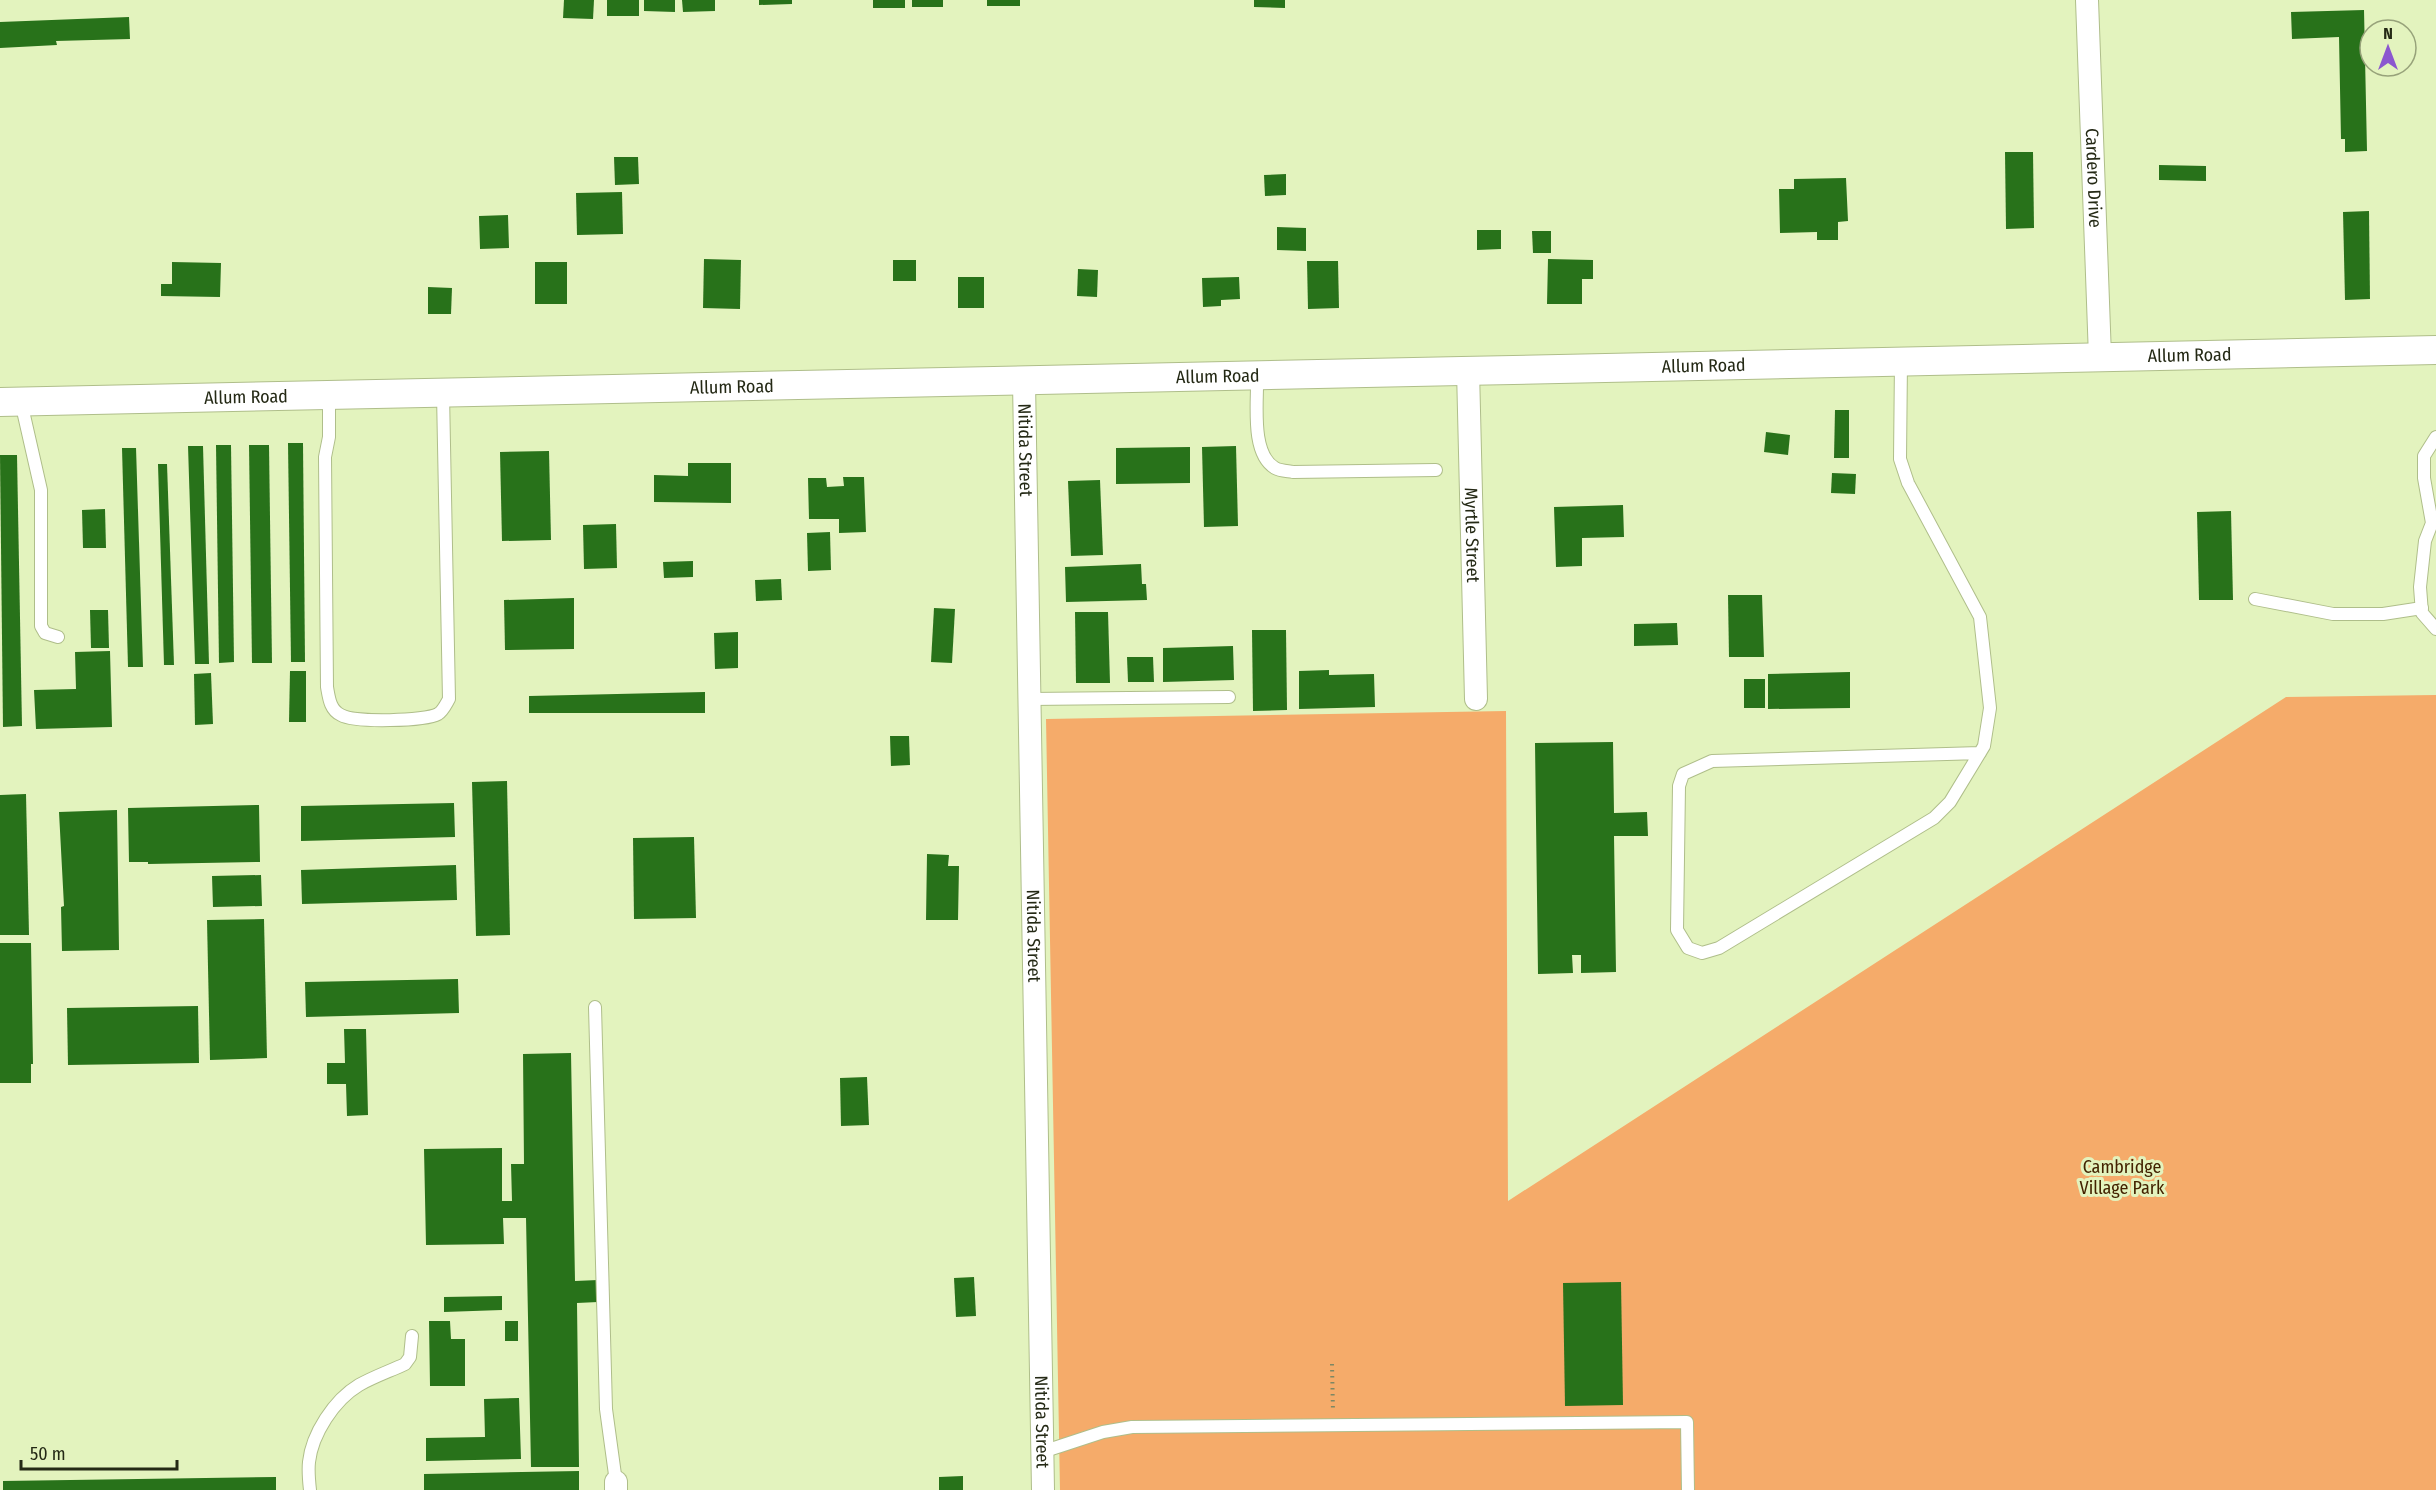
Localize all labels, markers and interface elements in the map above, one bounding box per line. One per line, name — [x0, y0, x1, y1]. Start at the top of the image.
north arrow — [2358, 18, 2418, 78]
text: N — [2383, 24, 2393, 43]
street label: Cardero Drive — [2081, 128, 2106, 228]
street label: Allum Road — [2147, 343, 2232, 367]
street label: Allum Road — [1661, 354, 1746, 378]
street label: Allum Road — [1176, 364, 1260, 388]
street label: Allum Road — [690, 375, 774, 399]
street label: Allum Road — [204, 385, 288, 409]
street label: Nitida Street — [1013, 403, 1037, 497]
street label: Myrtle Street — [1460, 487, 1484, 583]
street label: Nitida Street — [1022, 889, 1045, 983]
park label: Cambridge Village Park — [2079, 1156, 2165, 1199]
street label: Nitida Street — [1030, 1375, 1054, 1469]
scale bar — [21, 1433, 177, 1471]
text: 50 m — [30, 1443, 66, 1465]

